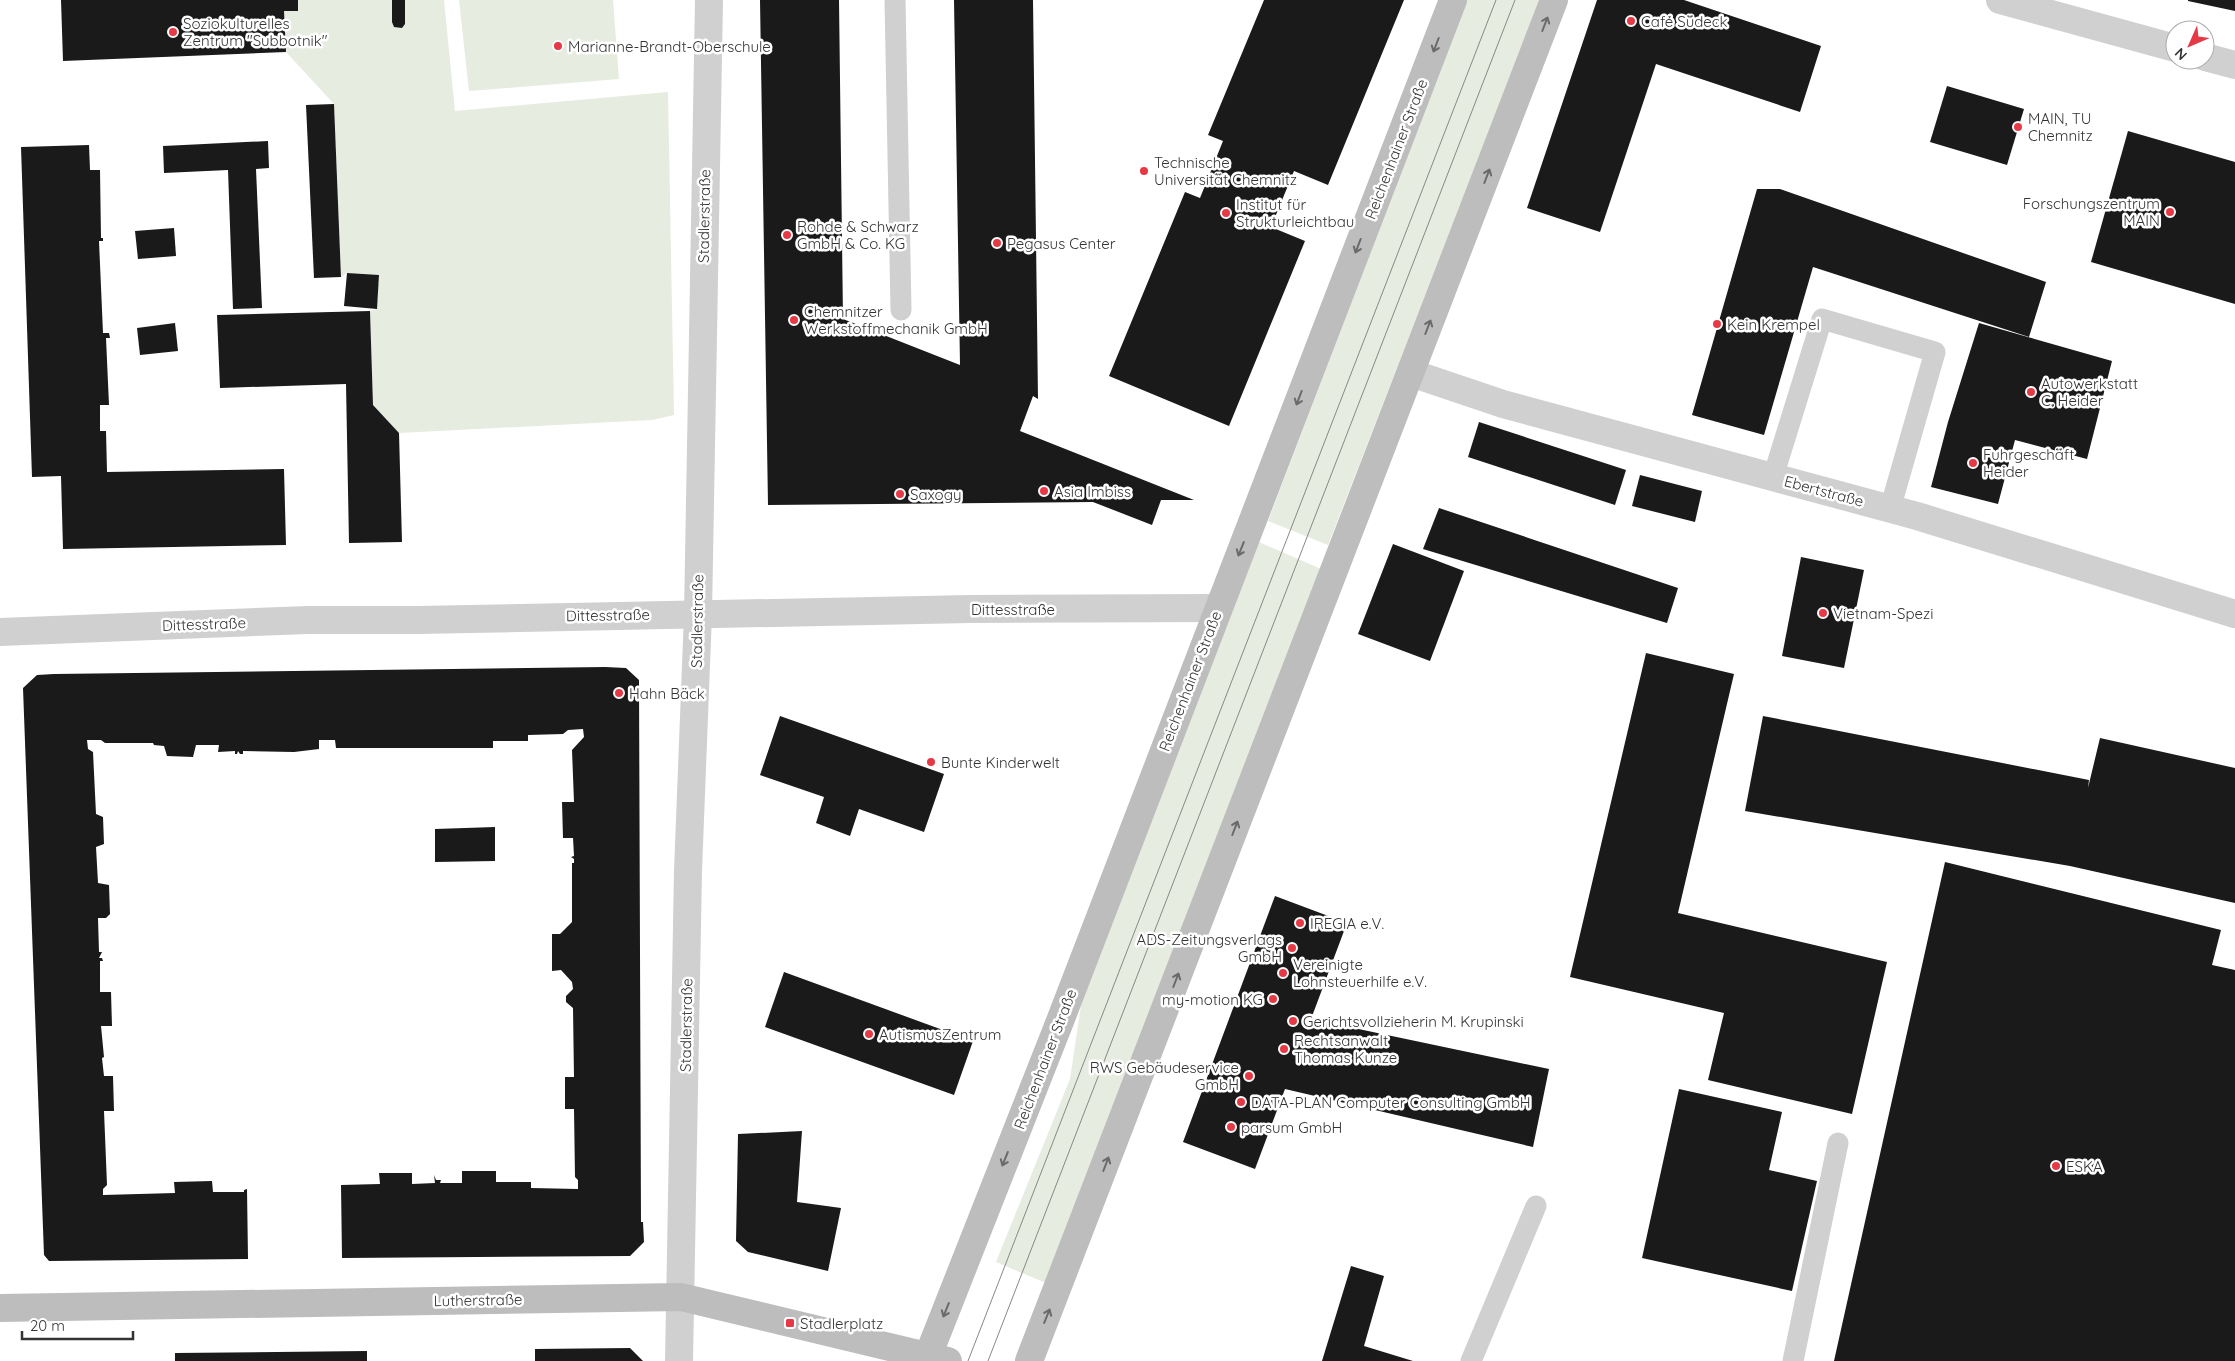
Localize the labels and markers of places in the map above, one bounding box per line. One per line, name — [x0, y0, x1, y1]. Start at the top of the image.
place label: Café Südeck — [1641, 12, 1728, 31]
place label: Soziokulturelles Zentrum "Subbotnik" — [183, 14, 328, 50]
marker: Café Südeck — [1625, 15, 1637, 27]
marker: Soziokulturelles Zentrum "Subbotnik" — [167, 26, 179, 38]
place label: Marianne-Brandt-Oberschule — [568, 37, 771, 56]
marker: Marianne-Brandt-Oberschule — [552, 40, 564, 52]
place label: MAIN, TU Chemnitz — [2028, 109, 2093, 145]
marker: MAIN, TU Chemnitz — [2012, 121, 2024, 133]
place label: Technische Universität Chemnitz — [1154, 153, 1297, 189]
marker: Technische Universität Chemnitz — [1138, 165, 1150, 177]
place label: Forschungszentrum MAIN — [2023, 194, 2160, 230]
place label: Institut für Strukturleichtbau — [1236, 195, 1354, 231]
marker: Forschungszentrum MAIN — [2164, 206, 2176, 218]
marker: Institut für Strukturleichtbau — [1220, 207, 1232, 219]
place label: Rohde & Schwarz GmbH & Co. KG — [797, 217, 919, 253]
marker: Rohde & Schwarz GmbH & Co. KG — [781, 229, 793, 241]
place label: Pegasus Center — [1007, 234, 1116, 253]
marker: Pegasus Center — [991, 237, 1003, 249]
place label: Chemnitzer Werkstoffmechanik GmbH — [804, 302, 988, 338]
marker: Chemnitzer Werkstoffmechanik GmbH — [788, 314, 800, 326]
place label: Kein Krempel — [1727, 315, 1820, 334]
marker: Kein Krempel — [1711, 318, 1723, 330]
place label: Autowerkstatt C. Heider — [2041, 374, 2138, 410]
marker: Autowerkstatt C. Heider — [2025, 386, 2037, 398]
place label: Fuhrgeschäft Heider — [1983, 445, 2074, 481]
marker: Fuhrgeschäft Heider — [1967, 457, 1979, 469]
place label: Asia Imbiss — [1054, 482, 1131, 501]
place label: Saxogy — [910, 485, 962, 504]
marker: Asia Imbiss — [1038, 485, 1050, 497]
marker: Saxogy — [894, 488, 906, 500]
place label: Vietnam-Spezi — [1833, 604, 1933, 623]
marker: Vietnam-Spezi — [1817, 607, 1829, 619]
place label: Hahn Bäck — [629, 684, 705, 703]
marker: Hahn Bäck — [613, 687, 625, 699]
place label: Bunte Kinderwelt — [941, 753, 1060, 772]
marker: Bunte Kinderwelt — [925, 756, 937, 768]
place label: IREGIA e.V. — [1310, 914, 1384, 933]
marker: IREGIA e.V. — [1294, 917, 1306, 929]
place label: ADS-Zeitungsverlags GmbH — [1137, 930, 1282, 966]
marker: ADS-Zeitungsverlags GmbH — [1286, 942, 1298, 954]
place label: Vereinigte Lohnsteuerhilfe e.V. — [1293, 955, 1427, 991]
marker: Vereinigte Lohnsteuerhilfe e.V. — [1277, 967, 1289, 979]
place label: my-motion KG — [1162, 990, 1263, 1009]
marker: my-motion KG — [1267, 993, 1279, 1005]
place label: Gerichtsvollzieherin M. Krupinski — [1303, 1012, 1524, 1031]
marker: Gerichtsvollzieherin M. Krupinski — [1287, 1015, 1299, 1027]
place label: AutismusZentrum — [879, 1025, 1001, 1044]
marker: AutismusZentrum — [863, 1028, 875, 1040]
place label: Rechtsanwalt Thomas Kunze — [1294, 1031, 1397, 1067]
marker: Rechtsanwalt Thomas Kunze — [1278, 1043, 1290, 1055]
place label: RWS Gebäudeservice GmbH — [1090, 1058, 1239, 1094]
marker: RWS Gebäudeservice GmbH — [1243, 1070, 1255, 1082]
place label: DATA-PLAN Computer Consulting GmbH — [1251, 1093, 1531, 1112]
marker: DATA-PLAN Computer Consulting GmbH — [1235, 1096, 1247, 1108]
place label: parsum GmbH — [1241, 1118, 1342, 1137]
marker: parsum GmbH — [1225, 1121, 1237, 1133]
place label: ESKA — [2066, 1157, 2103, 1176]
marker: ESKA — [2050, 1160, 2062, 1172]
place label: Stadlerplatz — [800, 1314, 883, 1333]
marker: Stadlerplatz — [784, 1317, 796, 1329]

